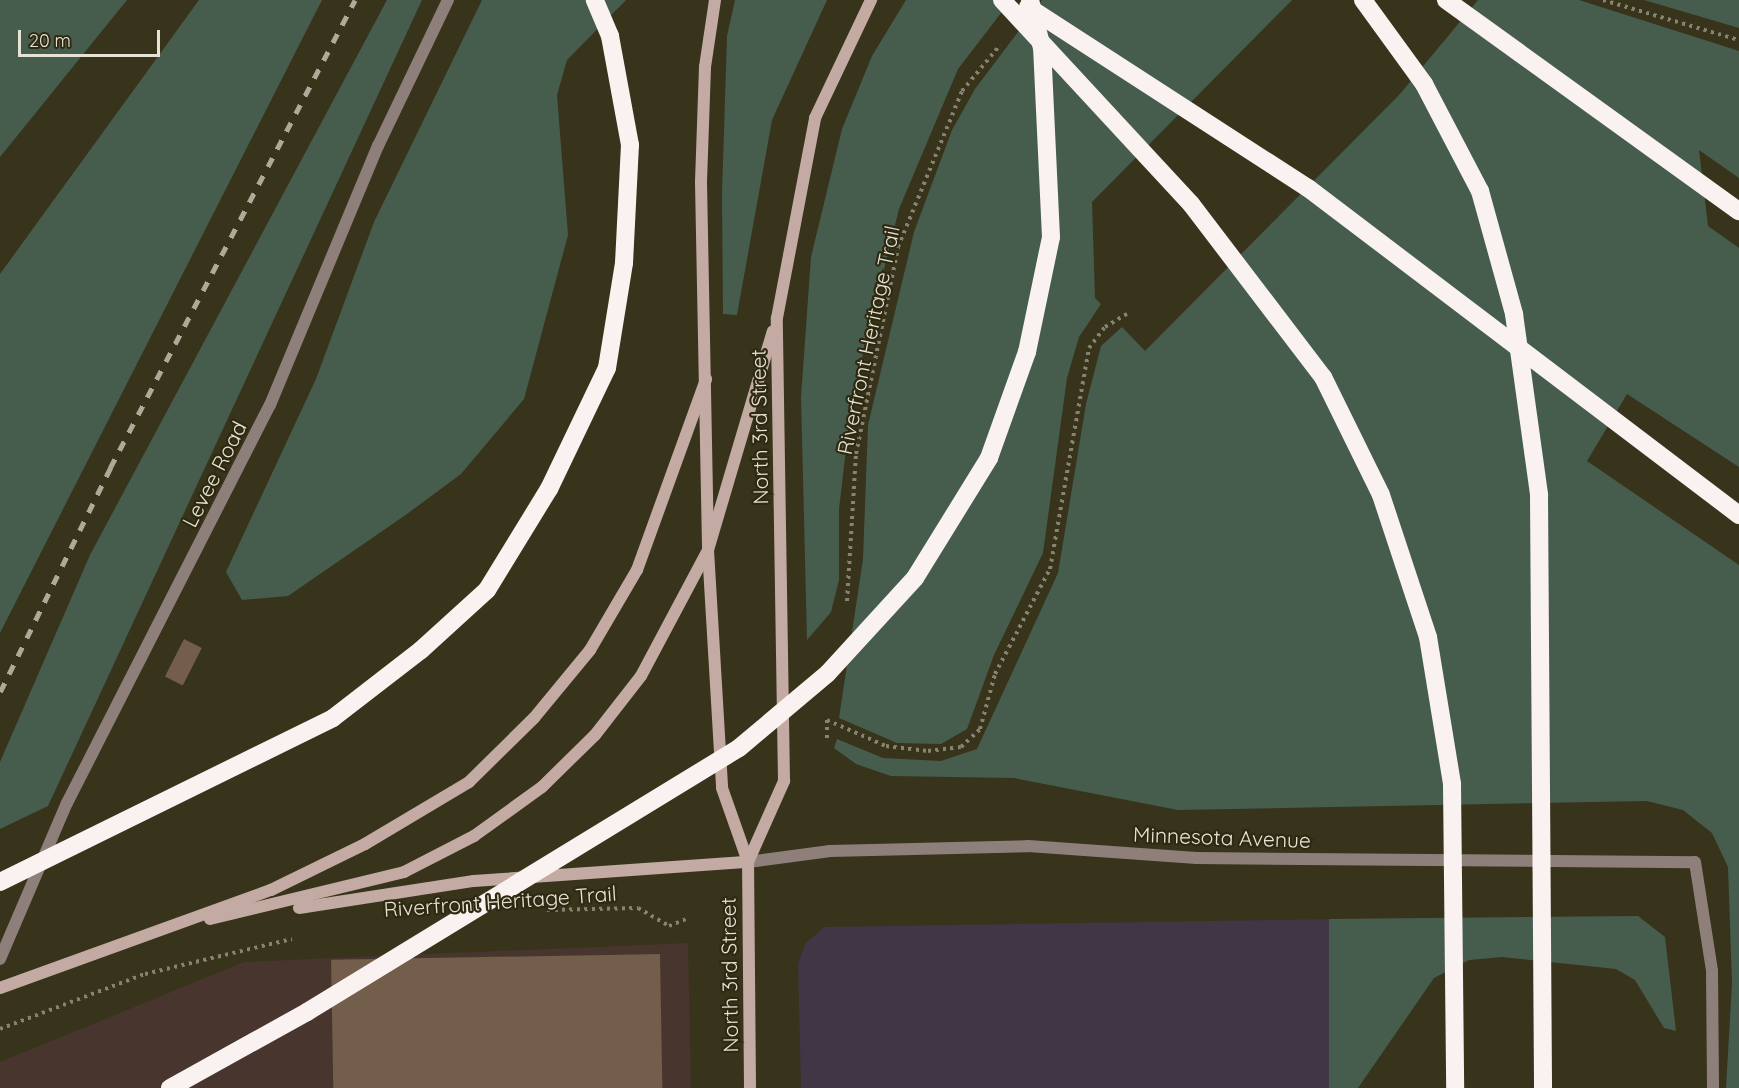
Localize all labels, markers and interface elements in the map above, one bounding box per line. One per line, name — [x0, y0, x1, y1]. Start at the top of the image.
scale bar — [21, 18, 164, 56]
text: 20 m — [29, 29, 71, 52]
street label: Riverfront Heritage Trail — [831, 223, 905, 457]
street label: North 3rd Street — [745, 349, 773, 505]
street label: Levee Road — [177, 417, 251, 531]
street label: Minnesota Avenue — [1133, 821, 1311, 853]
street label: Riverfront Heritage Trail — [383, 880, 617, 922]
street label: North 3rd Street — [715, 897, 743, 1053]

